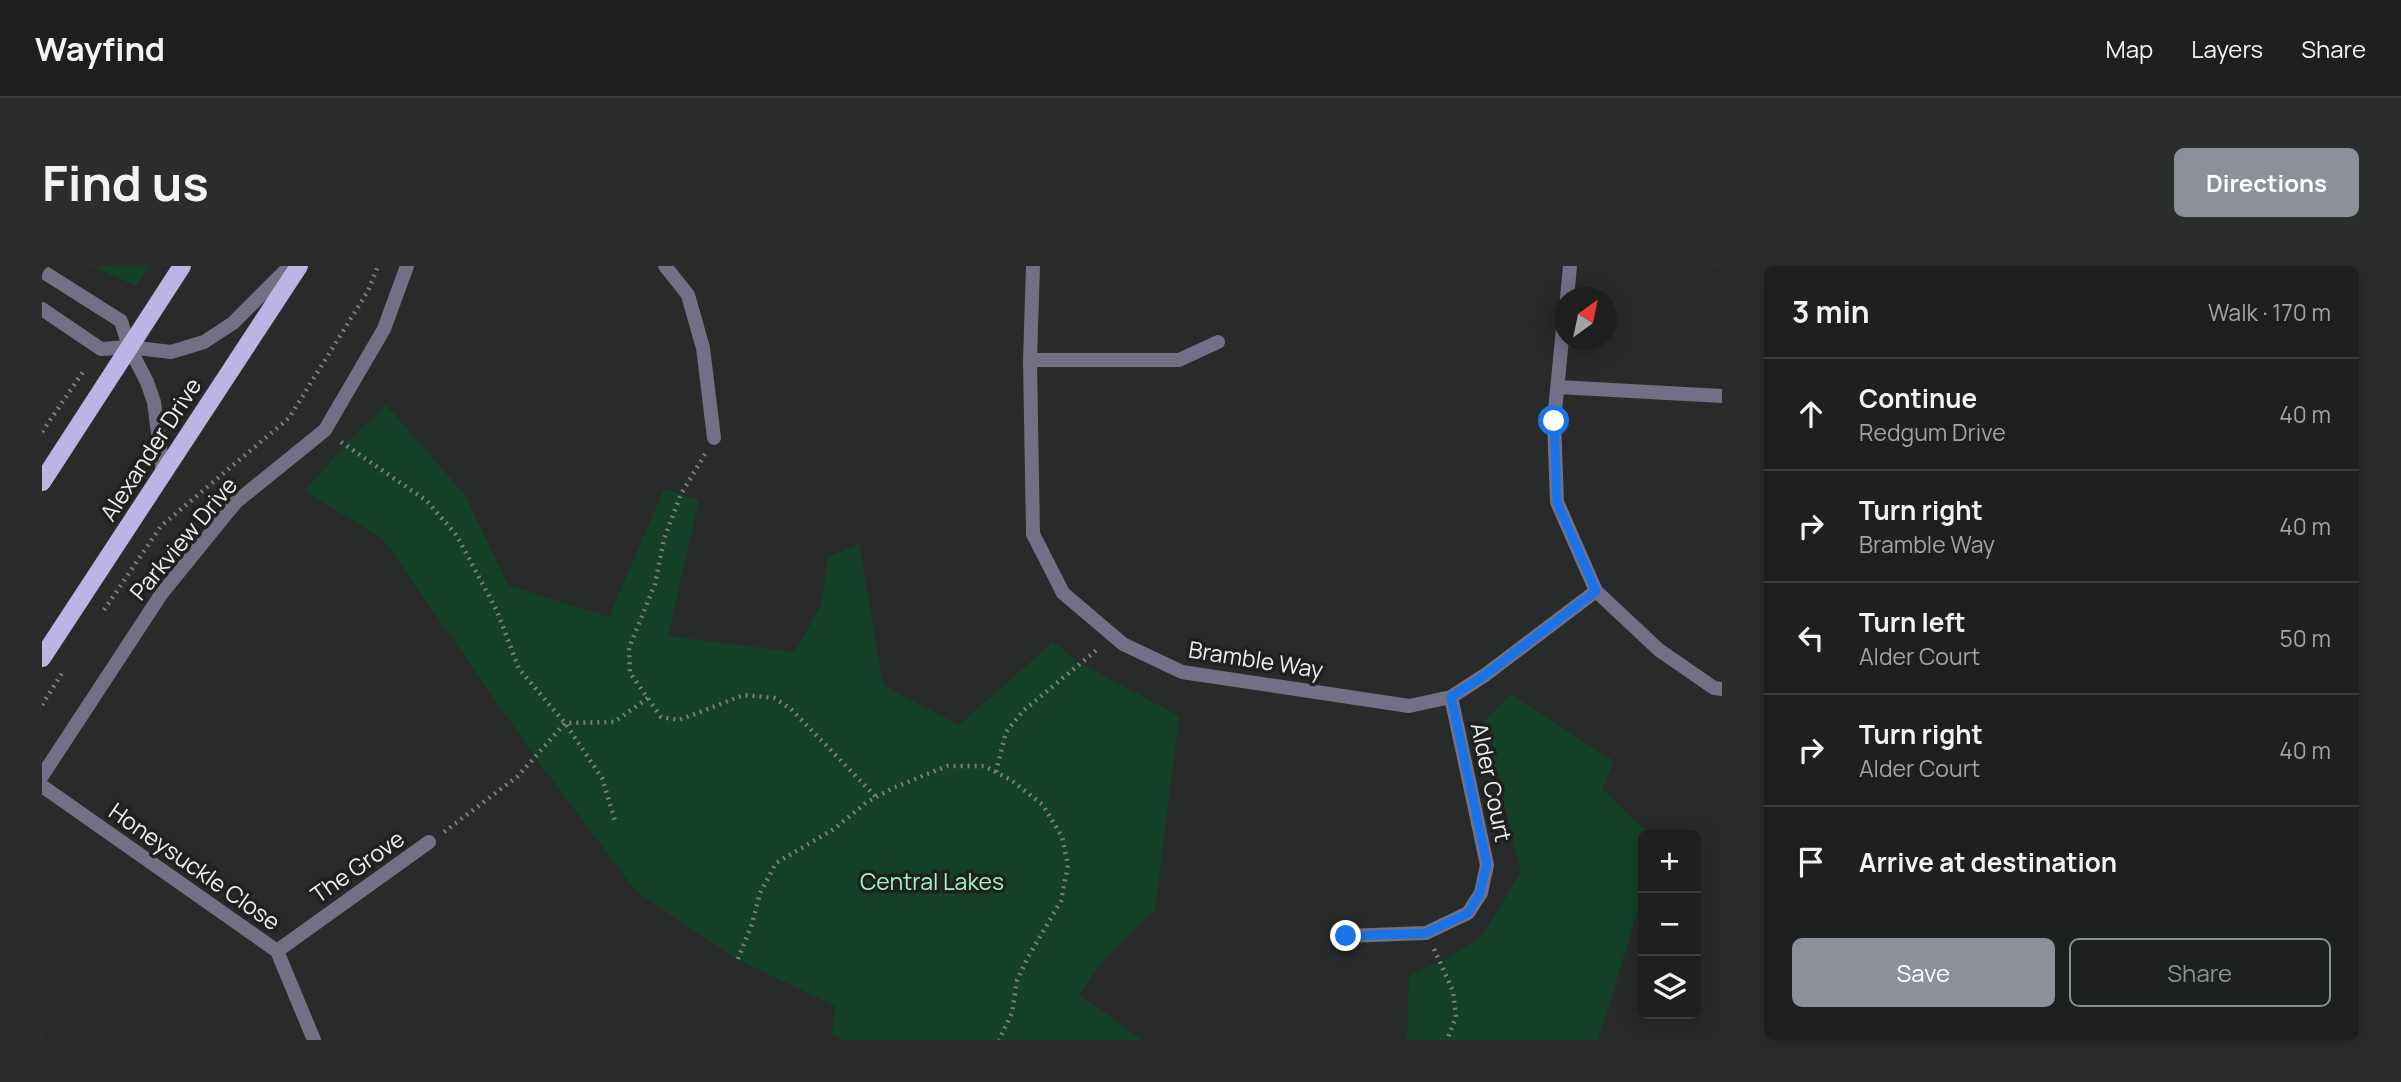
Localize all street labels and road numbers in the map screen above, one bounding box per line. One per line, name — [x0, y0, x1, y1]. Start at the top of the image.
street label: Alexander Drive — [92, 371, 208, 527]
street label: Parkview Drive — [122, 470, 244, 606]
street label: Bramble Way — [1186, 633, 1326, 685]
street label: Alder Court — [1464, 719, 1520, 845]
street label: Honeysuckle Close — [103, 795, 287, 937]
street label: The Grove — [304, 822, 410, 910]

